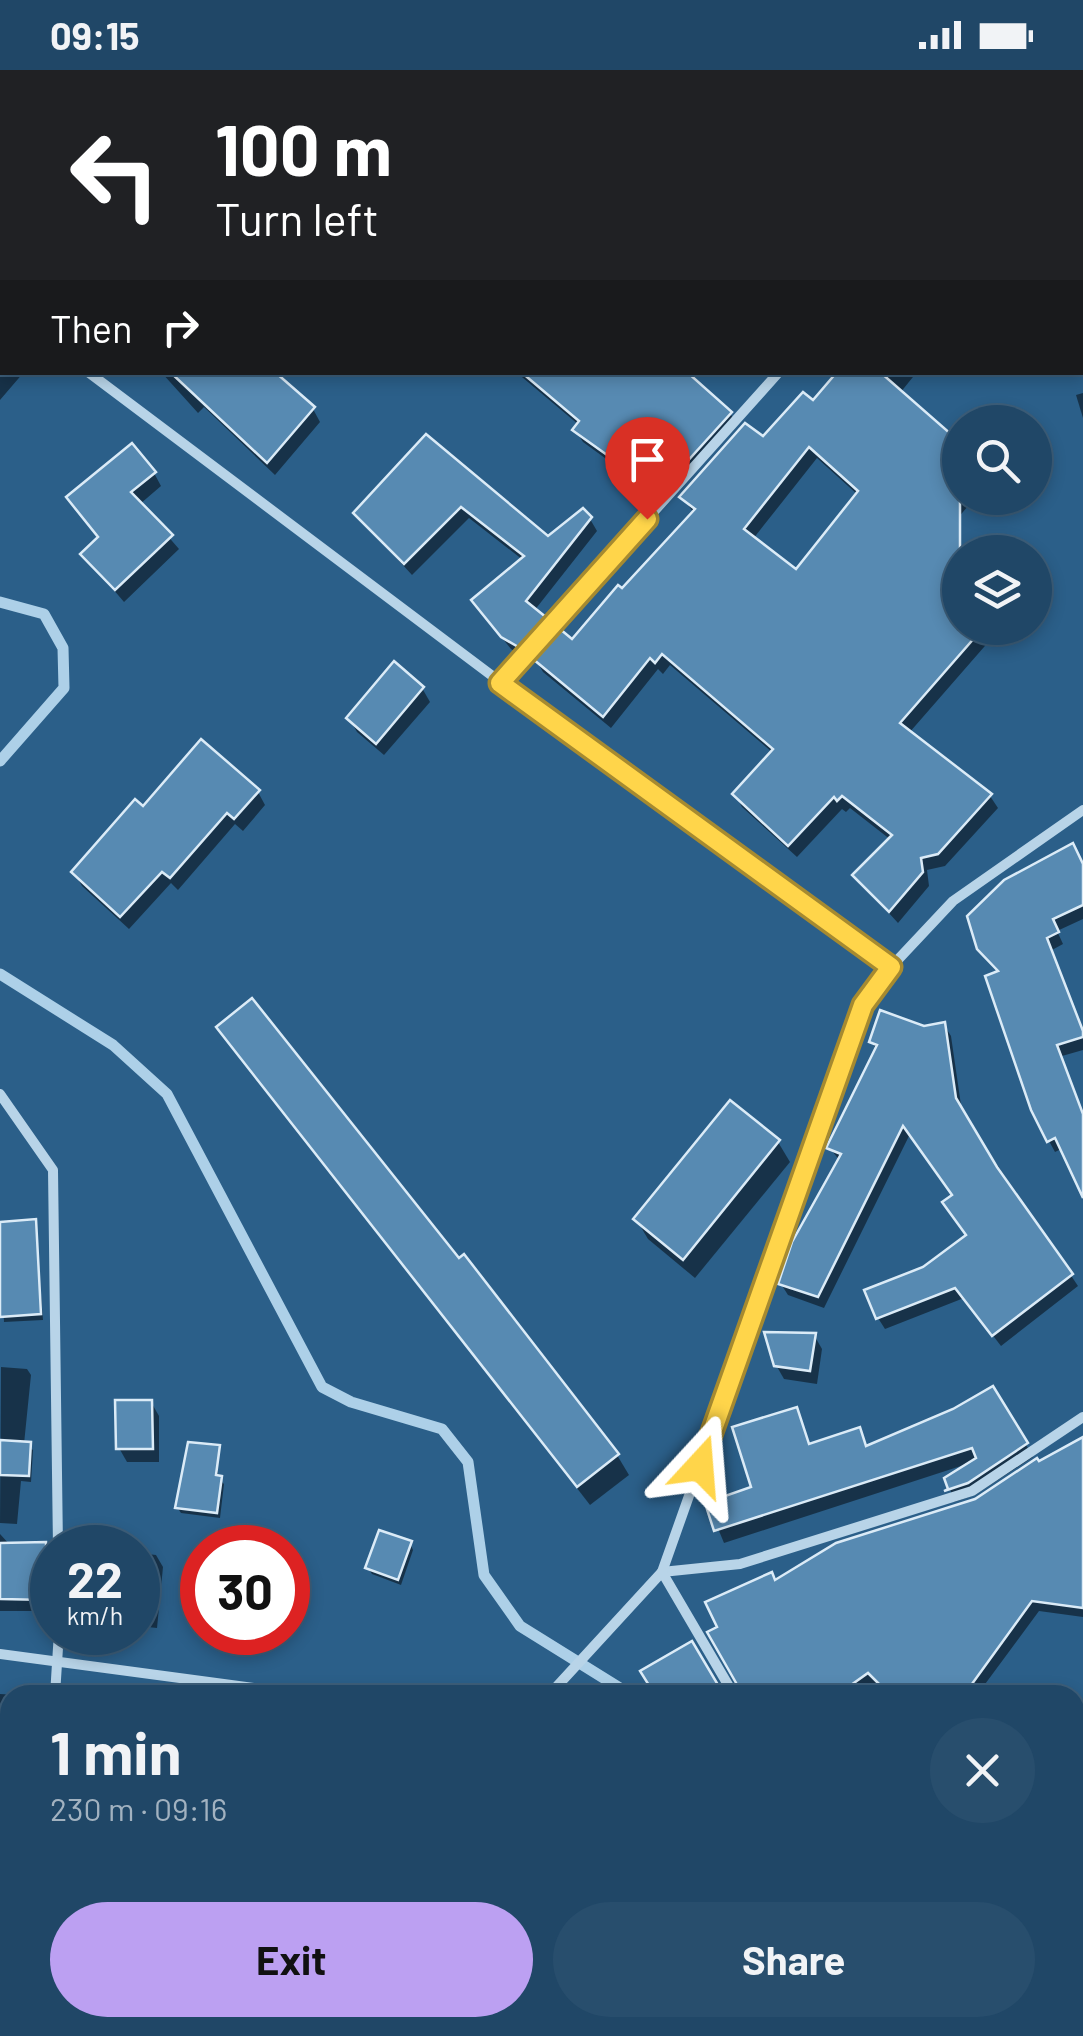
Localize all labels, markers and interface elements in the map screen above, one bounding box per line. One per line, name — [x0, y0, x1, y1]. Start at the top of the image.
text: 09:15 — [50, 12, 140, 58]
text: 100 m — [215, 106, 392, 190]
icon: left — [50, 110, 180, 240]
text: Turn left — [215, 191, 379, 245]
icon: right — [153, 300, 208, 355]
text: Then — [50, 305, 133, 351]
map controls — [942, 405, 1052, 645]
button: search — [942, 405, 1052, 515]
pin — [605, 417, 690, 520]
icon: arrive — [620, 432, 675, 487]
button: layers — [942, 535, 1052, 645]
position arrow — [648, 1414, 752, 1518]
speed limit sign: 30 — [180, 1525, 310, 1655]
text: 22 — [67, 1548, 123, 1608]
text: km/h — [67, 1600, 123, 1630]
text: 1 min — [50, 1715, 181, 1787]
button: close — [930, 1718, 1035, 1823]
text: 230 m · 09:16 — [50, 1789, 227, 1827]
button: Exit — [50, 1902, 533, 2017]
button: Share — [553, 1902, 1035, 2017]

